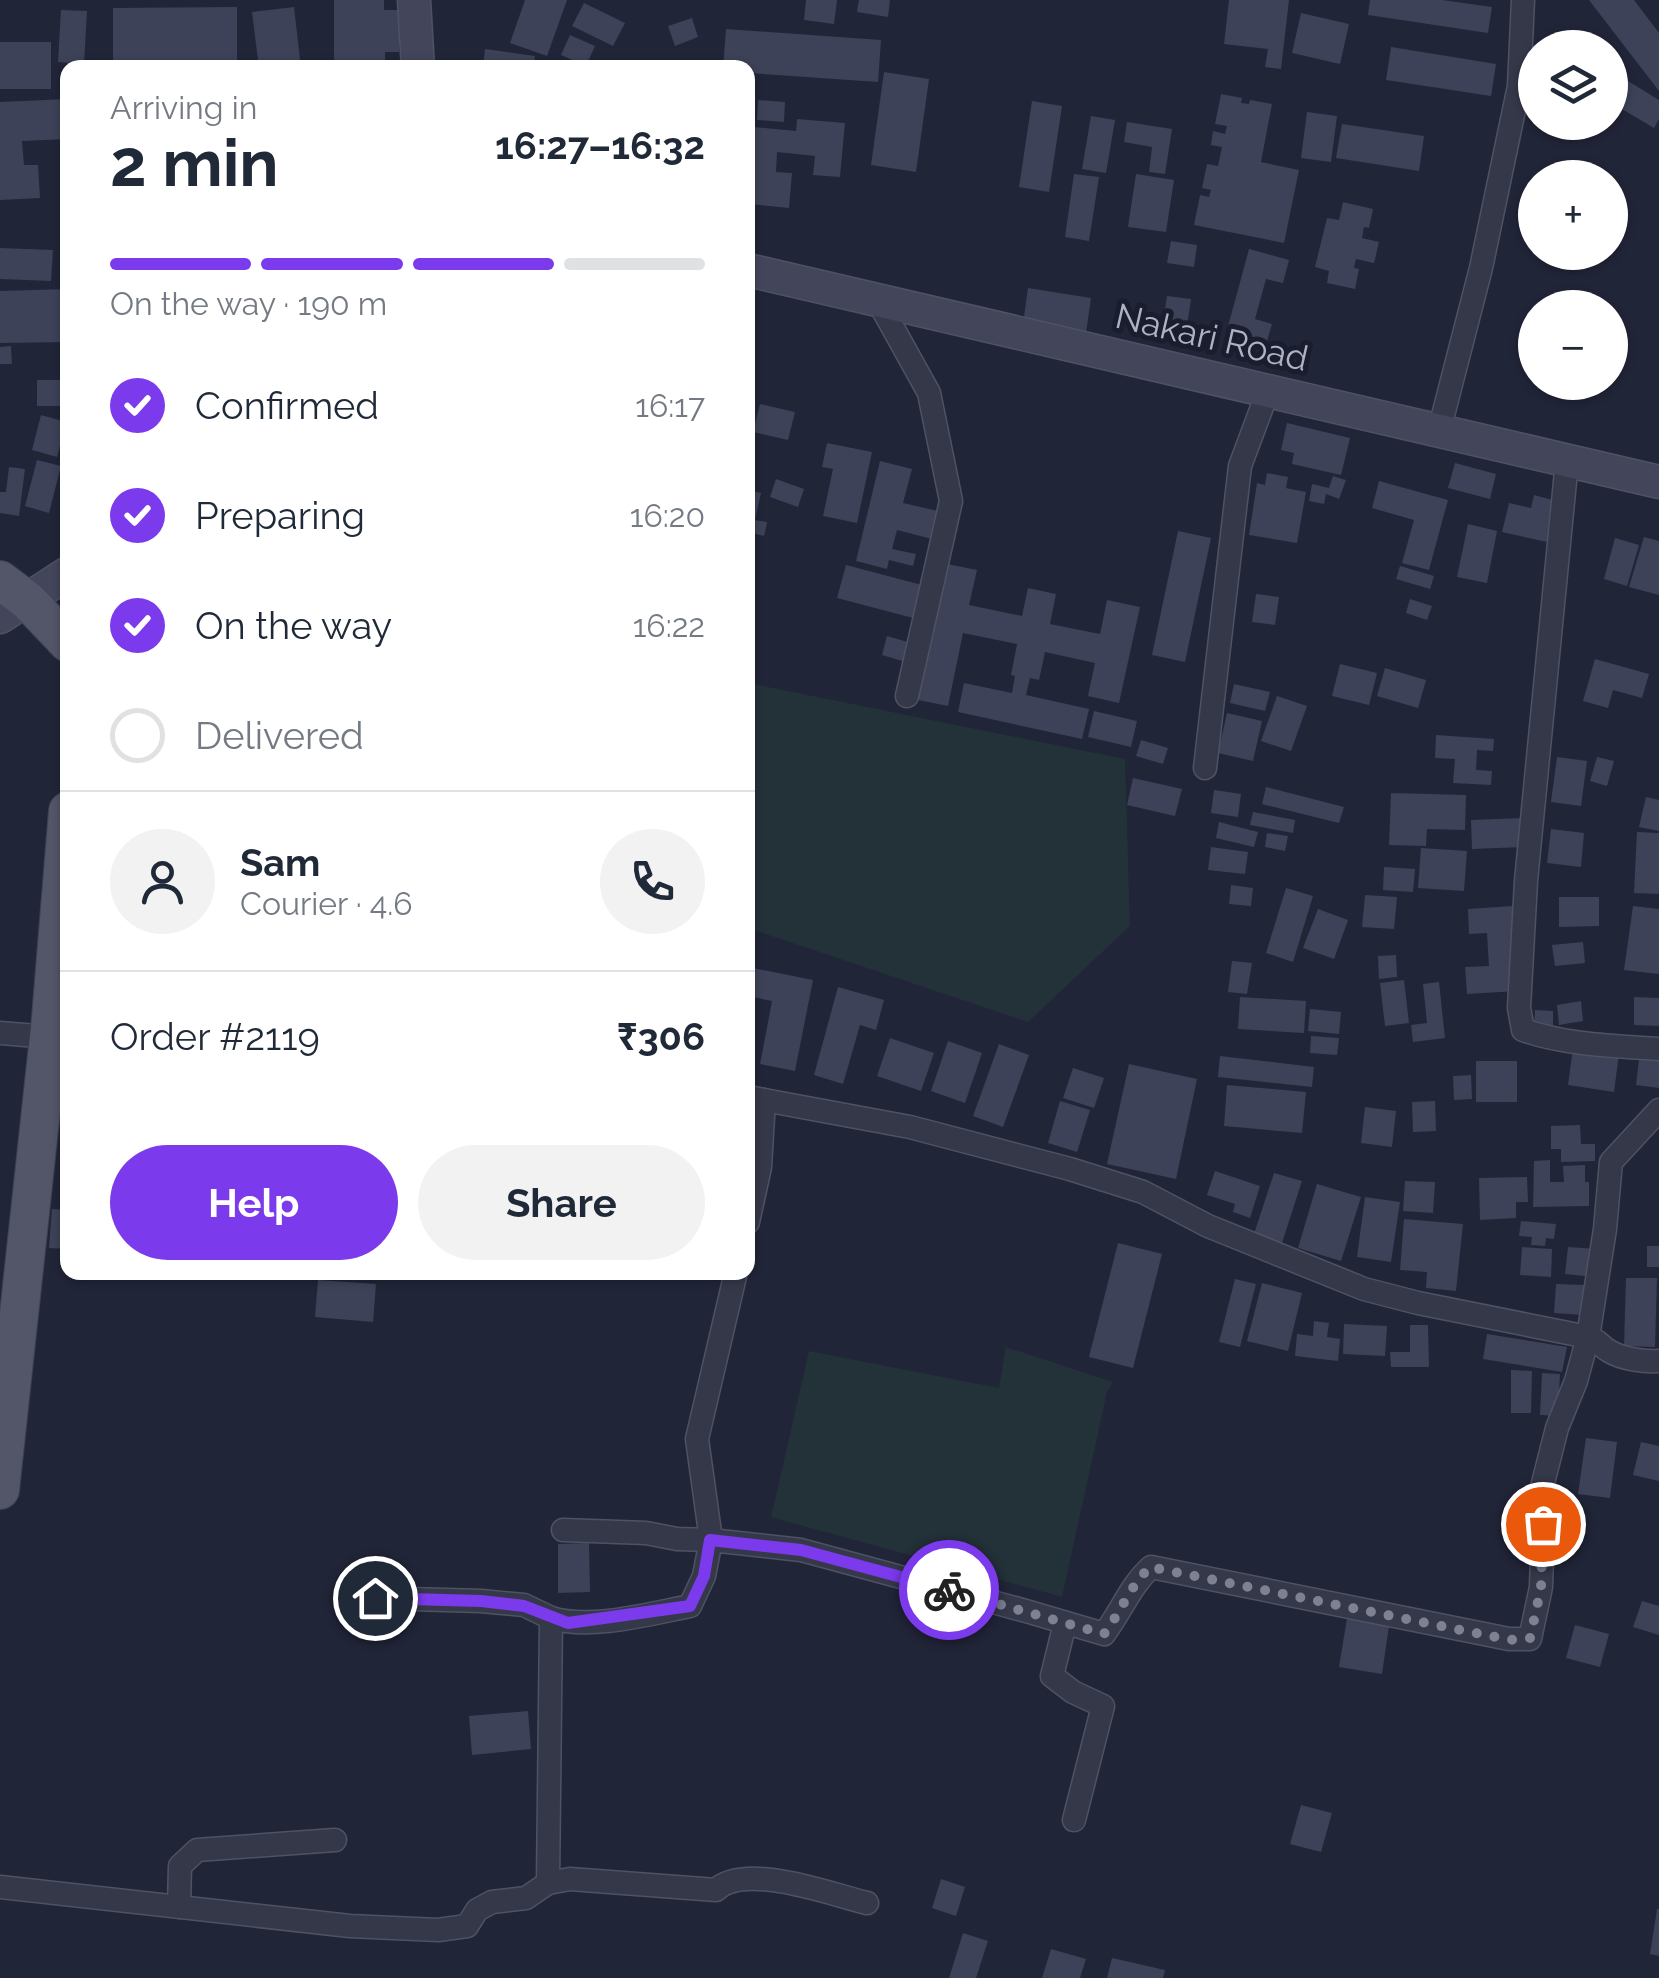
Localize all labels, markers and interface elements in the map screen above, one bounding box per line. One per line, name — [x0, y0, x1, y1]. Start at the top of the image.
map controls — [1518, 30, 1628, 400]
button: layers — [1518, 30, 1628, 140]
text: Arriving in — [110, 89, 257, 126]
text: 16:27–16:32 — [495, 123, 705, 168]
text: 2 min — [110, 125, 279, 201]
button: + — [1518, 160, 1628, 270]
text: On the way · 190 m — [110, 285, 387, 322]
button: − — [1518, 290, 1628, 400]
street label: Nakari Road — [1112, 295, 1312, 379]
icon: check — [110, 378, 165, 433]
text: Confirmed — [195, 383, 379, 428]
text: 16:17 — [635, 387, 705, 424]
icon: check — [110, 488, 165, 543]
text: Preparing — [195, 493, 365, 538]
text: 16:20 — [630, 497, 705, 534]
icon: check — [110, 598, 165, 653]
text: On the way — [195, 603, 392, 648]
text: 16:22 — [633, 607, 705, 644]
text: Delivered — [195, 713, 364, 758]
button: person — [110, 829, 215, 934]
button: phone — [600, 829, 705, 934]
text: Sam — [240, 840, 320, 885]
text: Courier · 4.6 — [240, 885, 413, 922]
text: Order #2119 — [110, 1014, 320, 1059]
text: ₹306 — [617, 1014, 705, 1059]
button: Help — [110, 1145, 398, 1260]
button: Share — [418, 1145, 705, 1260]
pin — [1501, 1482, 1586, 1567]
icon: bag — [1516, 1497, 1571, 1552]
courier — [899, 1540, 999, 1640]
pin — [333, 1556, 418, 1641]
icon: bike — [922, 1563, 977, 1618]
icon: home — [348, 1571, 403, 1626]

